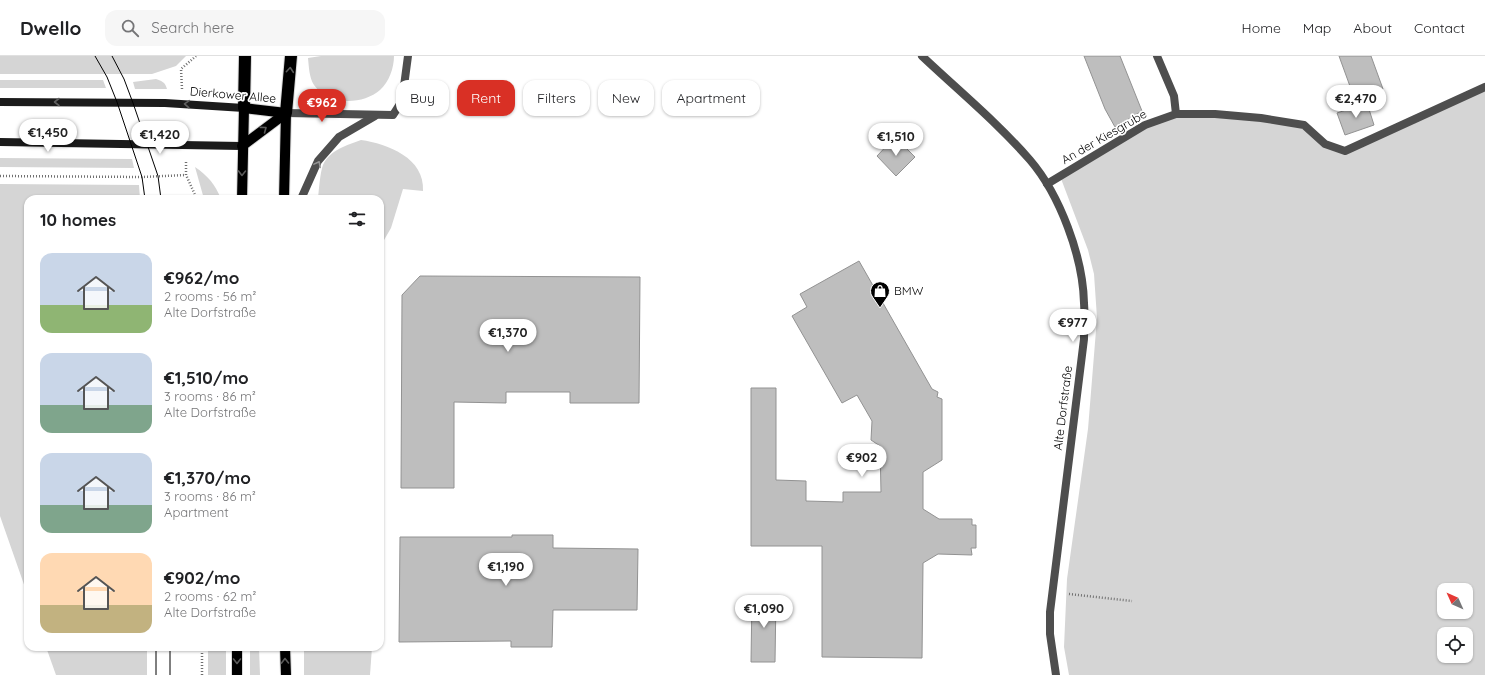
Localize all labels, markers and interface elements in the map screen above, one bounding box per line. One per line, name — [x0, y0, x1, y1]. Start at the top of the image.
search box — [105, 10, 385, 46]
text: Dwello — [20, 16, 81, 40]
icon: search — [119, 17, 141, 39]
text: Search here — [151, 18, 234, 37]
text: Home — [1242, 19, 1281, 37]
text: Map — [1303, 19, 1331, 37]
text: About — [1353, 19, 1392, 37]
text: Contact — [1414, 19, 1465, 37]
one-way arrow — [285, 67, 294, 74]
chip: Buy — [396, 80, 449, 116]
chip: Rent — [457, 80, 515, 116]
chip: Filters — [523, 80, 590, 116]
chip: New — [598, 80, 654, 116]
chip: Apartment — [662, 80, 760, 116]
street label: Dierkower Allee — [189, 83, 277, 106]
pin: €2,470 — [1323, 85, 1389, 119]
pin: €962 — [298, 89, 346, 123]
text: €2,470 — [1335, 90, 1377, 106]
text: €962 — [307, 94, 337, 110]
one-way arrow — [54, 98, 60, 106]
one-way arrow — [184, 100, 190, 109]
street label: An der Kiesgrube — [1058, 106, 1149, 167]
pin: €1,450 — [15, 119, 81, 153]
pin: €1,420 — [127, 121, 193, 155]
pin: €1,510 — [863, 123, 929, 157]
text: €1,450 — [28, 124, 68, 140]
text: €1,420 — [140, 126, 180, 142]
one-way arrow — [260, 127, 267, 134]
text: €1,510 — [877, 128, 915, 144]
one-way arrow — [313, 161, 320, 168]
one-way arrow — [238, 170, 246, 176]
icon: filters — [346, 208, 368, 230]
text: 10 homes — [40, 209, 116, 230]
text: €962/mo — [164, 267, 239, 288]
icon: home — [72, 269, 120, 317]
shop icon: BMW — [869, 280, 891, 308]
place label: BMW — [894, 283, 924, 298]
text: 2 rooms · 56 m² — [164, 288, 256, 304]
text: Alte Dorfstraße — [164, 304, 256, 320]
pin: €977 — [1049, 309, 1097, 343]
text: €977 — [1058, 314, 1088, 330]
pin: €1,370 — [475, 319, 541, 353]
text: €1,370 — [489, 324, 527, 340]
street label: Alte Dorfstraße — [1050, 365, 1075, 451]
text: €1,510/mo — [164, 367, 249, 388]
icon: home — [72, 369, 120, 417]
text: 3 rooms · 86 m² — [164, 388, 256, 404]
text: Alte Dorfstraße — [164, 404, 256, 420]
pin: €902 — [838, 444, 886, 478]
text: €902 — [847, 449, 877, 465]
text: €1,370/mo — [164, 467, 251, 488]
icon: home — [72, 469, 120, 517]
text: 3 rooms · 86 m² — [164, 488, 256, 504]
text: Apartment — [164, 504, 229, 520]
pin: €1,190 — [473, 553, 539, 587]
text: €1,190 — [488, 558, 524, 574]
text: €902/mo — [164, 567, 240, 588]
icon: home — [72, 569, 120, 617]
north arrow — [1437, 583, 1473, 619]
map controls — [1437, 583, 1473, 663]
text: 2 rooms · 62 m² — [164, 588, 256, 604]
pin: €1,090 — [731, 595, 797, 629]
text: €1,090 — [744, 600, 784, 616]
text: Alte Dorfstraße — [164, 604, 256, 620]
button: locate — [1437, 627, 1473, 663]
one-way arrow — [233, 658, 241, 664]
one-way arrow — [281, 658, 290, 664]

